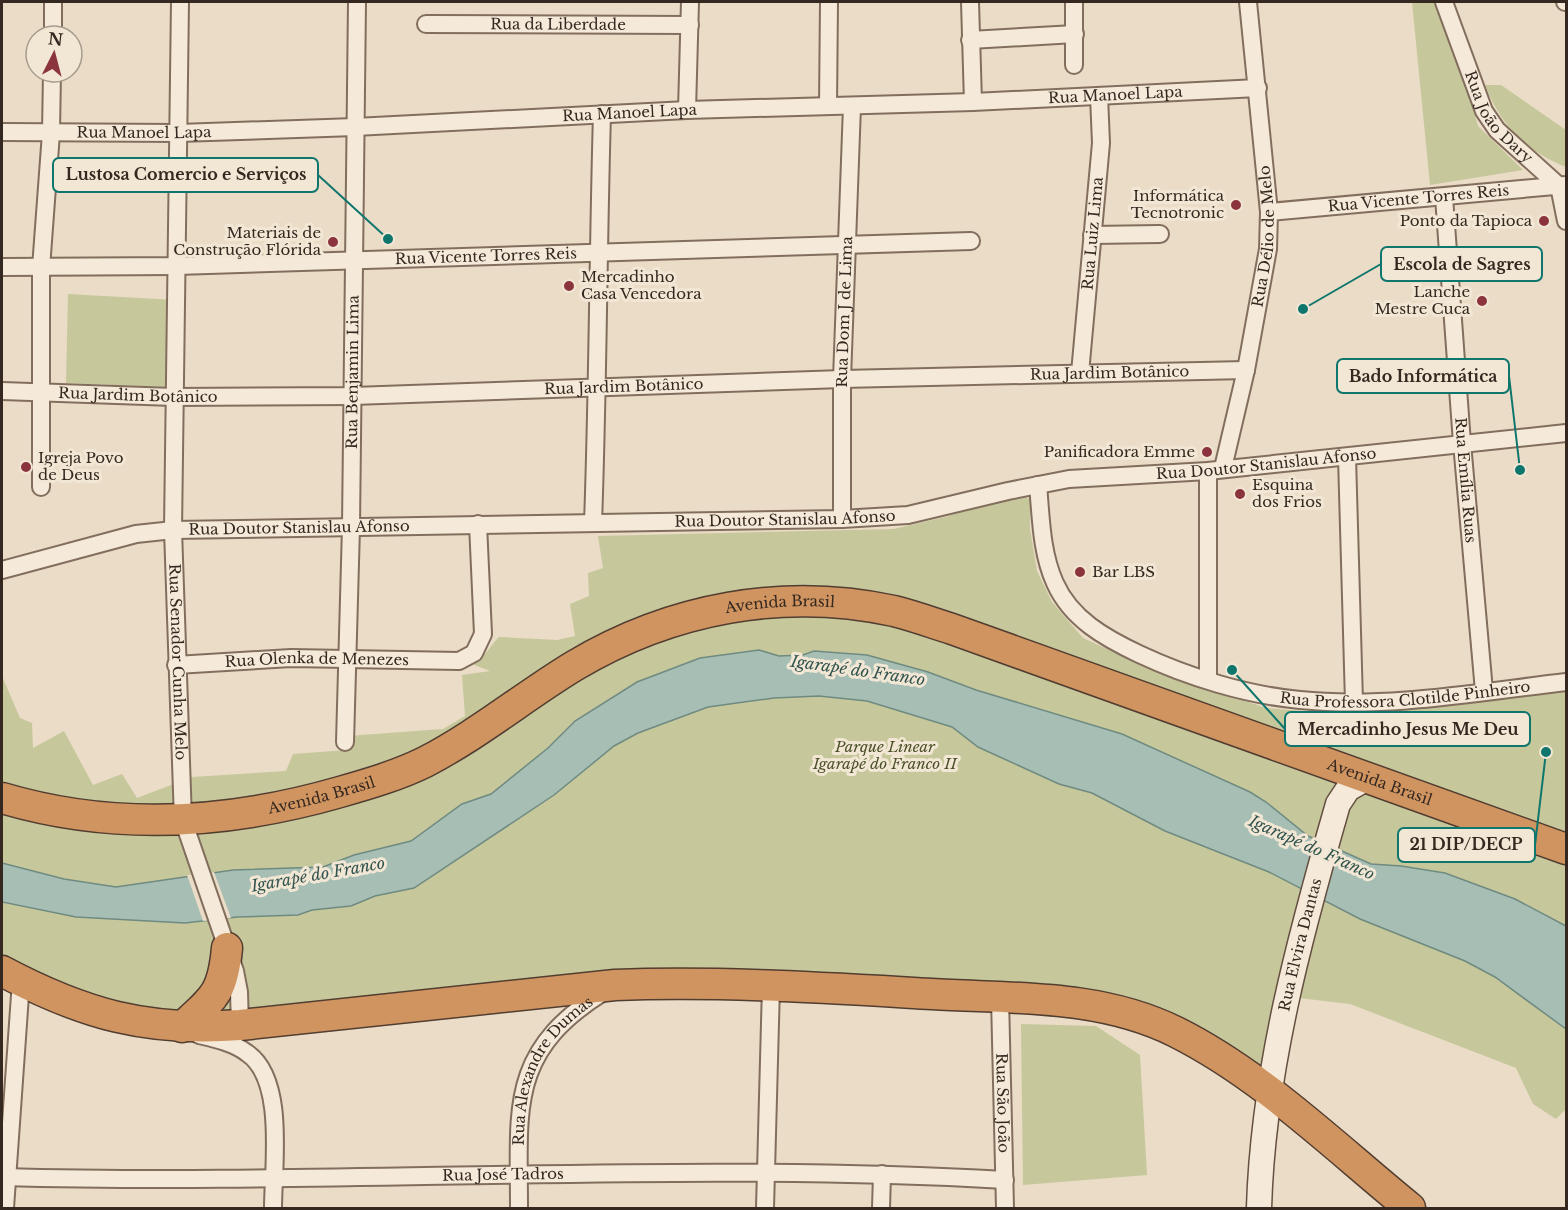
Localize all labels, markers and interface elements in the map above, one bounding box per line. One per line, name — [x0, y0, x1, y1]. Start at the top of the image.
street label: Rua da Liberdade — [490, 14, 626, 34]
north arrow — [24, 24, 84, 84]
text: N — [47, 28, 64, 50]
street label: Rua João Dary — [1461, 68, 1537, 167]
street label: Rua Manoel Lapa — [1047, 82, 1184, 107]
street label: Rua Manoel Lapa — [562, 100, 698, 125]
street label: Rua Manoel Lapa — [77, 122, 212, 142]
callout: Lustosa Comercio e Serviços — [53, 158, 318, 192]
text: Lustosa Comercio e Serviços — [66, 164, 306, 184]
street label: Rua Délio de Melo — [1248, 164, 1278, 309]
street label: Rua Luiz Lima — [1078, 175, 1107, 291]
street label: Rua Vicente Torres Reis — [1327, 180, 1510, 216]
place label: Informática Tecnotronic — [1131, 186, 1225, 222]
marker: Informática Tecnotronic — [1229, 198, 1243, 212]
place label: Ponto da Tapioca — [1400, 211, 1533, 230]
marker: Ponto da Tapioca — [1537, 214, 1551, 228]
place label: Materiais de Construção Flórida — [173, 223, 322, 259]
marker: Materiais de Construção Flórida — [326, 235, 340, 249]
street label: Rua Dom J de Lima — [832, 235, 856, 388]
street label: Rua Vicente Torres Reis — [395, 243, 577, 268]
callout: Escola de Sagres — [1381, 247, 1542, 281]
text: Escola de Sagres — [1393, 254, 1531, 274]
place label: Mercadinho Casa Vencedora — [581, 267, 702, 303]
marker: Mercadinho Casa Vencedora — [562, 279, 576, 293]
place label: Lanche Mestre Cuca — [1375, 282, 1471, 318]
street label: Rua Benjamin Lima — [342, 294, 363, 449]
marker: Lanche Mestre Cuca — [1475, 294, 1489, 308]
callout: Bado Informática — [1337, 359, 1509, 393]
street label: Rua Jardim Botânico — [1030, 361, 1190, 384]
text: Bado Informática — [1349, 366, 1497, 386]
street label: Rua Jardim Botânico — [544, 374, 704, 398]
street label: Rua Jardim Botânico — [58, 383, 218, 406]
street label: Rua Emília Ruas — [1451, 417, 1481, 544]
place label: Panificadora Emme — [1044, 442, 1195, 461]
street label: Rua Doutor Stanislau Afonso — [1155, 443, 1377, 483]
marker: Panificadora Emme — [1200, 445, 1214, 459]
place label: Igreja Povo de Deus — [38, 448, 124, 484]
marker: Igreja Povo de Deus — [19, 460, 33, 474]
place label: Esquina dos Frios — [1252, 475, 1322, 511]
marker: Esquina dos Frios — [1233, 487, 1247, 501]
street label: Rua Doutor Stanislau Afonso — [674, 506, 896, 531]
street label: Rua Doutor Stanislau Afonso — [188, 516, 410, 539]
place label: Bar LBS — [1092, 562, 1155, 581]
street label: Rua Senador Cunha Melo — [165, 563, 191, 761]
marker: Bar LBS — [1073, 565, 1087, 579]
street label: Avenida Brasil — [723, 591, 836, 617]
street label: Rua Olenka de Menezes — [224, 648, 409, 671]
water label: Igarapé do Franco — [789, 651, 927, 689]
street label: Rua Professora Clotilde Pinheiro — [1279, 676, 1532, 712]
callout: Mercadinho Jesus Me Deu — [1285, 712, 1530, 746]
text: Mercadinho Jesus Me Deu — [1297, 719, 1519, 739]
park label: Parque Linear Igarapé do Franco II — [812, 737, 959, 773]
street label: Avenida Brasil — [1324, 754, 1435, 809]
street label: Avenida Brasil — [265, 772, 377, 818]
water label: Igarapé do Franco — [1245, 810, 1378, 884]
callout: 21 DIP/DECP — [1398, 828, 1535, 862]
text: 21 DIP/DECP — [1409, 834, 1523, 854]
water label: Igarapé do Franco — [249, 852, 386, 896]
street label: Rua Elvira Dantas — [1274, 876, 1326, 1013]
street label: Rua Alexandre Dumas — [509, 992, 597, 1146]
street label: Rua São João — [992, 1053, 1014, 1153]
street label: Rua José Tadros — [442, 1164, 564, 1185]

